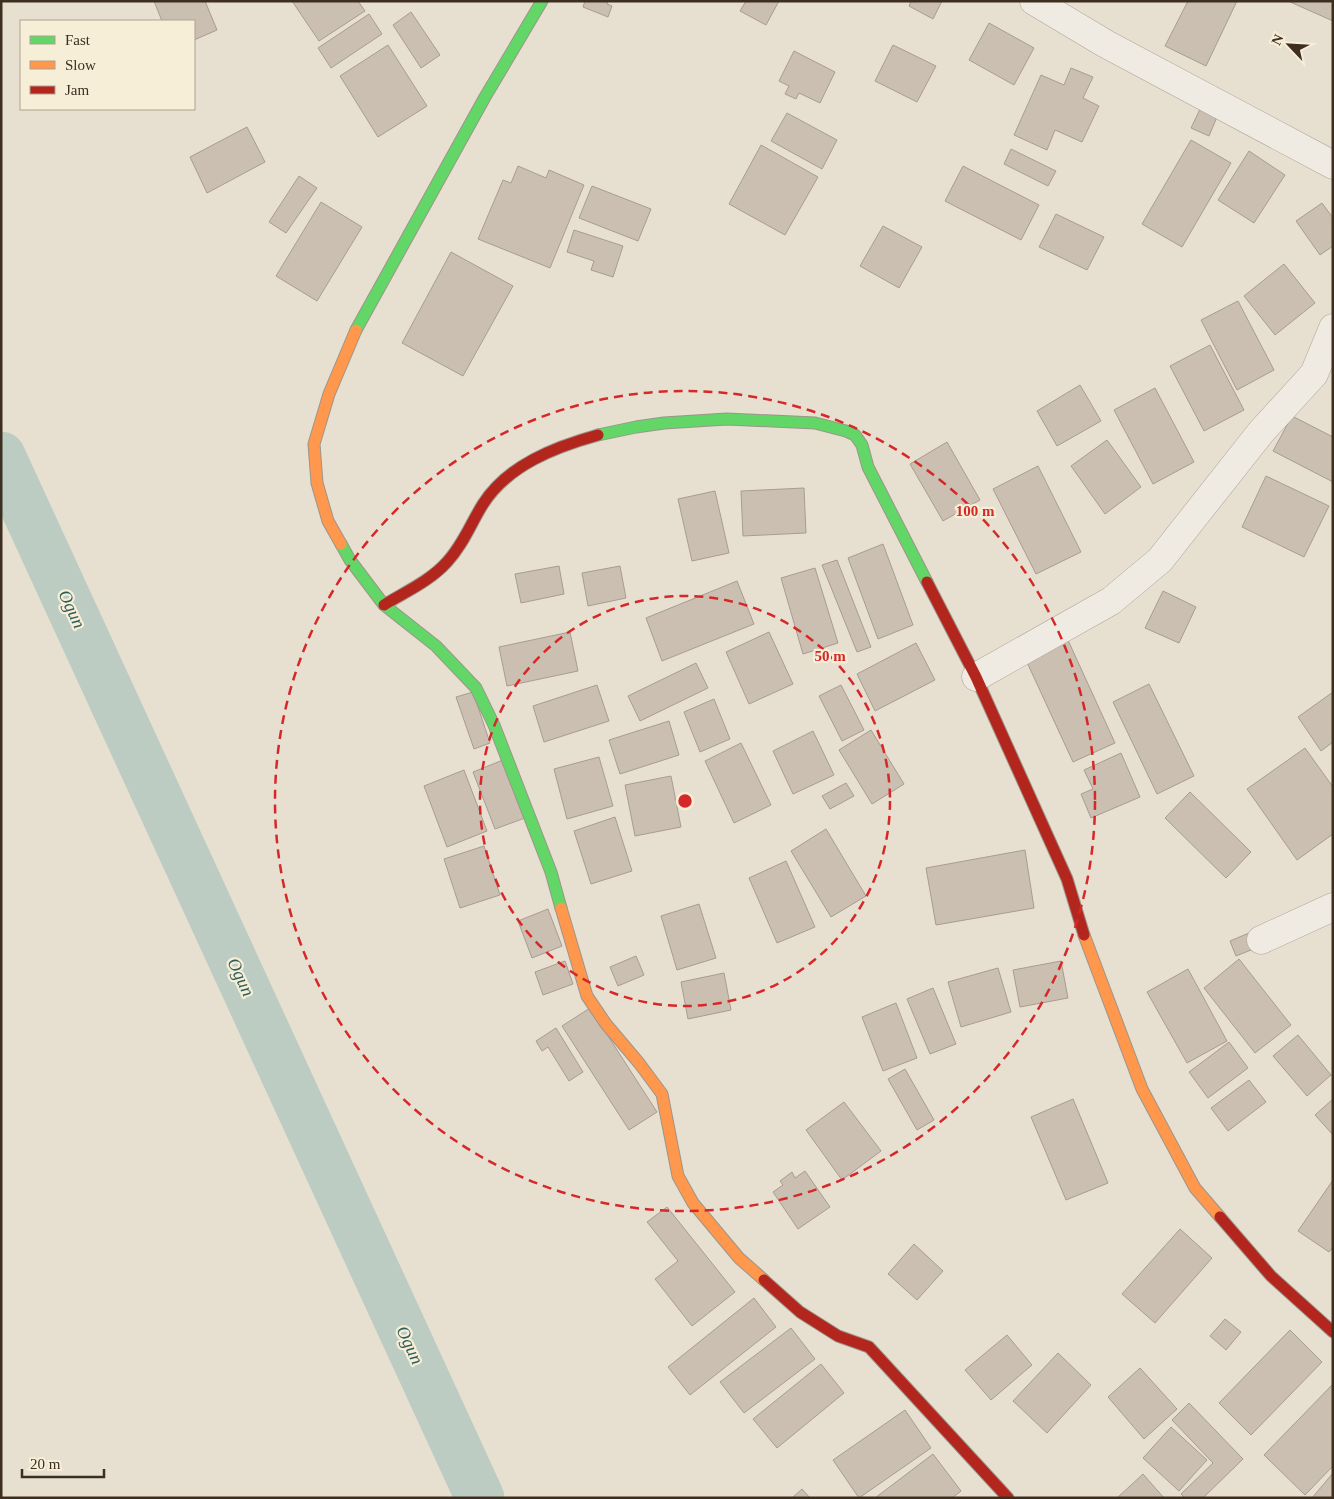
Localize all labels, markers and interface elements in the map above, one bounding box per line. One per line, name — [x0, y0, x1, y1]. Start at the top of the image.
legend — [20, 20, 195, 110]
north arrow — [1264, 20, 1314, 70]
text: Fast — [65, 32, 91, 48]
text: N — [1269, 32, 1287, 47]
text: Slow — [65, 57, 96, 73]
text: Jam — [65, 82, 89, 98]
text: 100 m — [956, 503, 995, 519]
water label: Ogun — [54, 587, 90, 631]
text: 50 m — [814, 648, 846, 664]
centre of rings — [676, 792, 694, 810]
water label: Ogun — [223, 955, 259, 999]
water label: Ogun — [392, 1323, 428, 1367]
scale bar — [22, 1446, 105, 1478]
text: 20 m — [30, 1456, 61, 1472]

